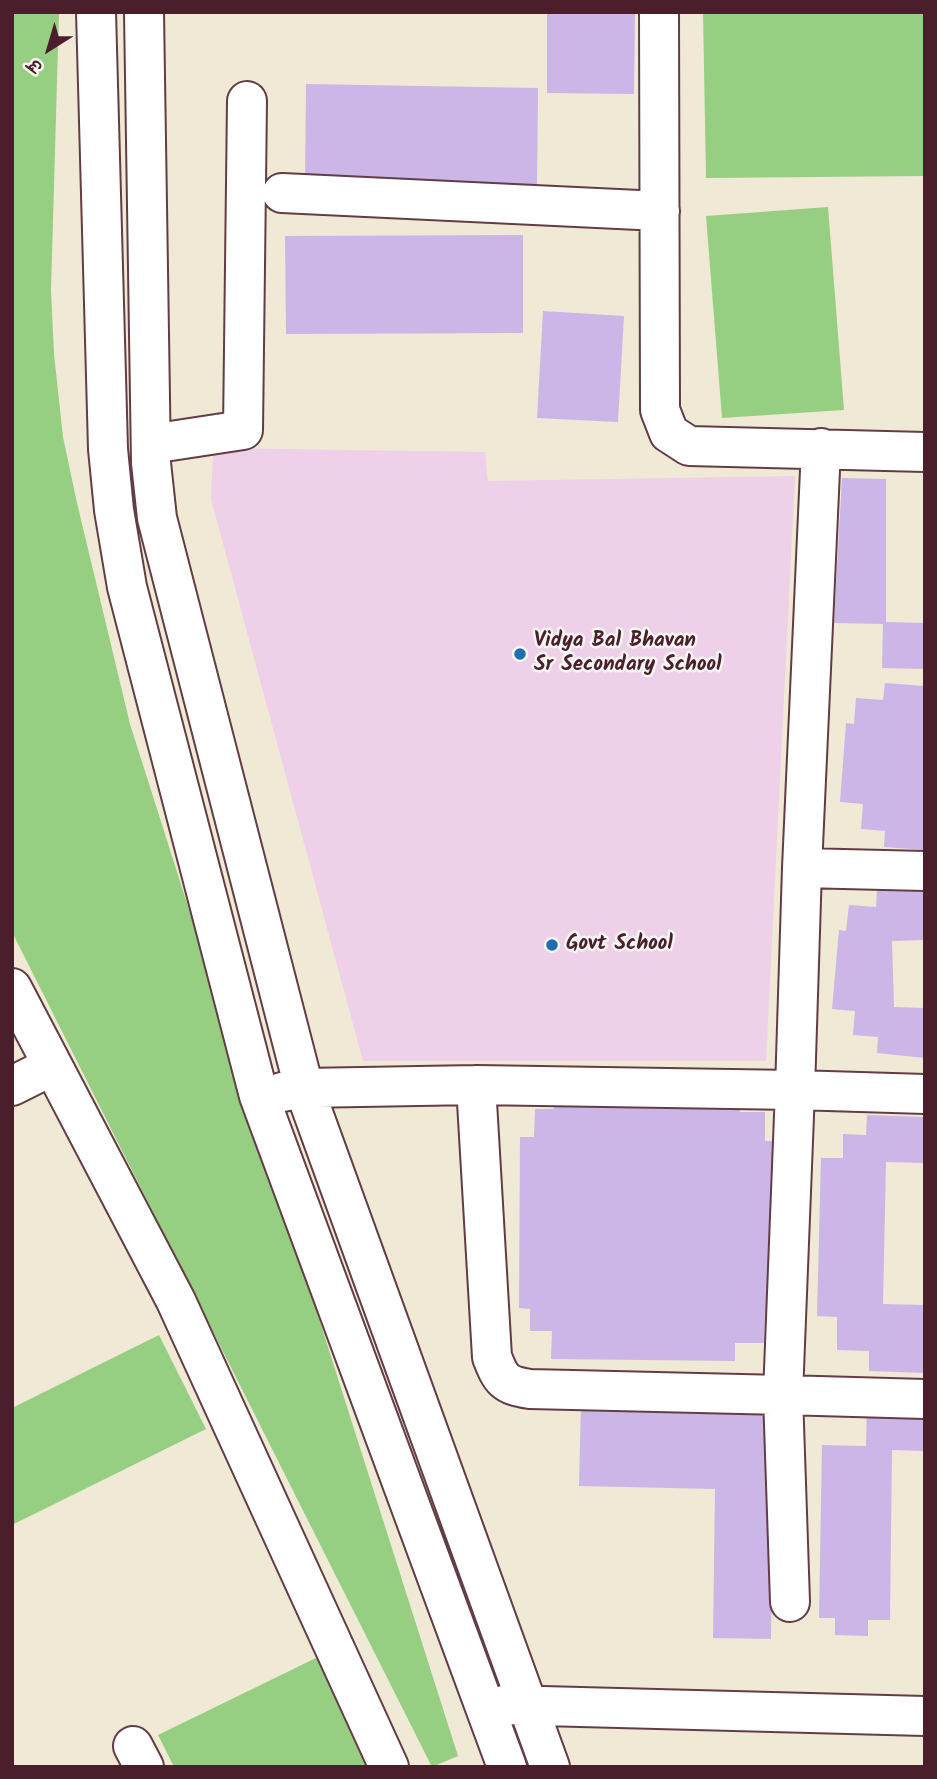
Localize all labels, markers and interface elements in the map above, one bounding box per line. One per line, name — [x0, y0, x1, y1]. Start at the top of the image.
north arrow — [14, 14, 84, 84]
text: उ — [23, 50, 50, 81]
place label: Vidya Bal Bhavan Sr Secondary School — [534, 629, 722, 679]
marker: Vidya Bal Bhavan Sr Secondary School — [512, 646, 528, 662]
place label: Govt School — [566, 932, 673, 958]
marker: Govt School — [544, 937, 560, 953]

